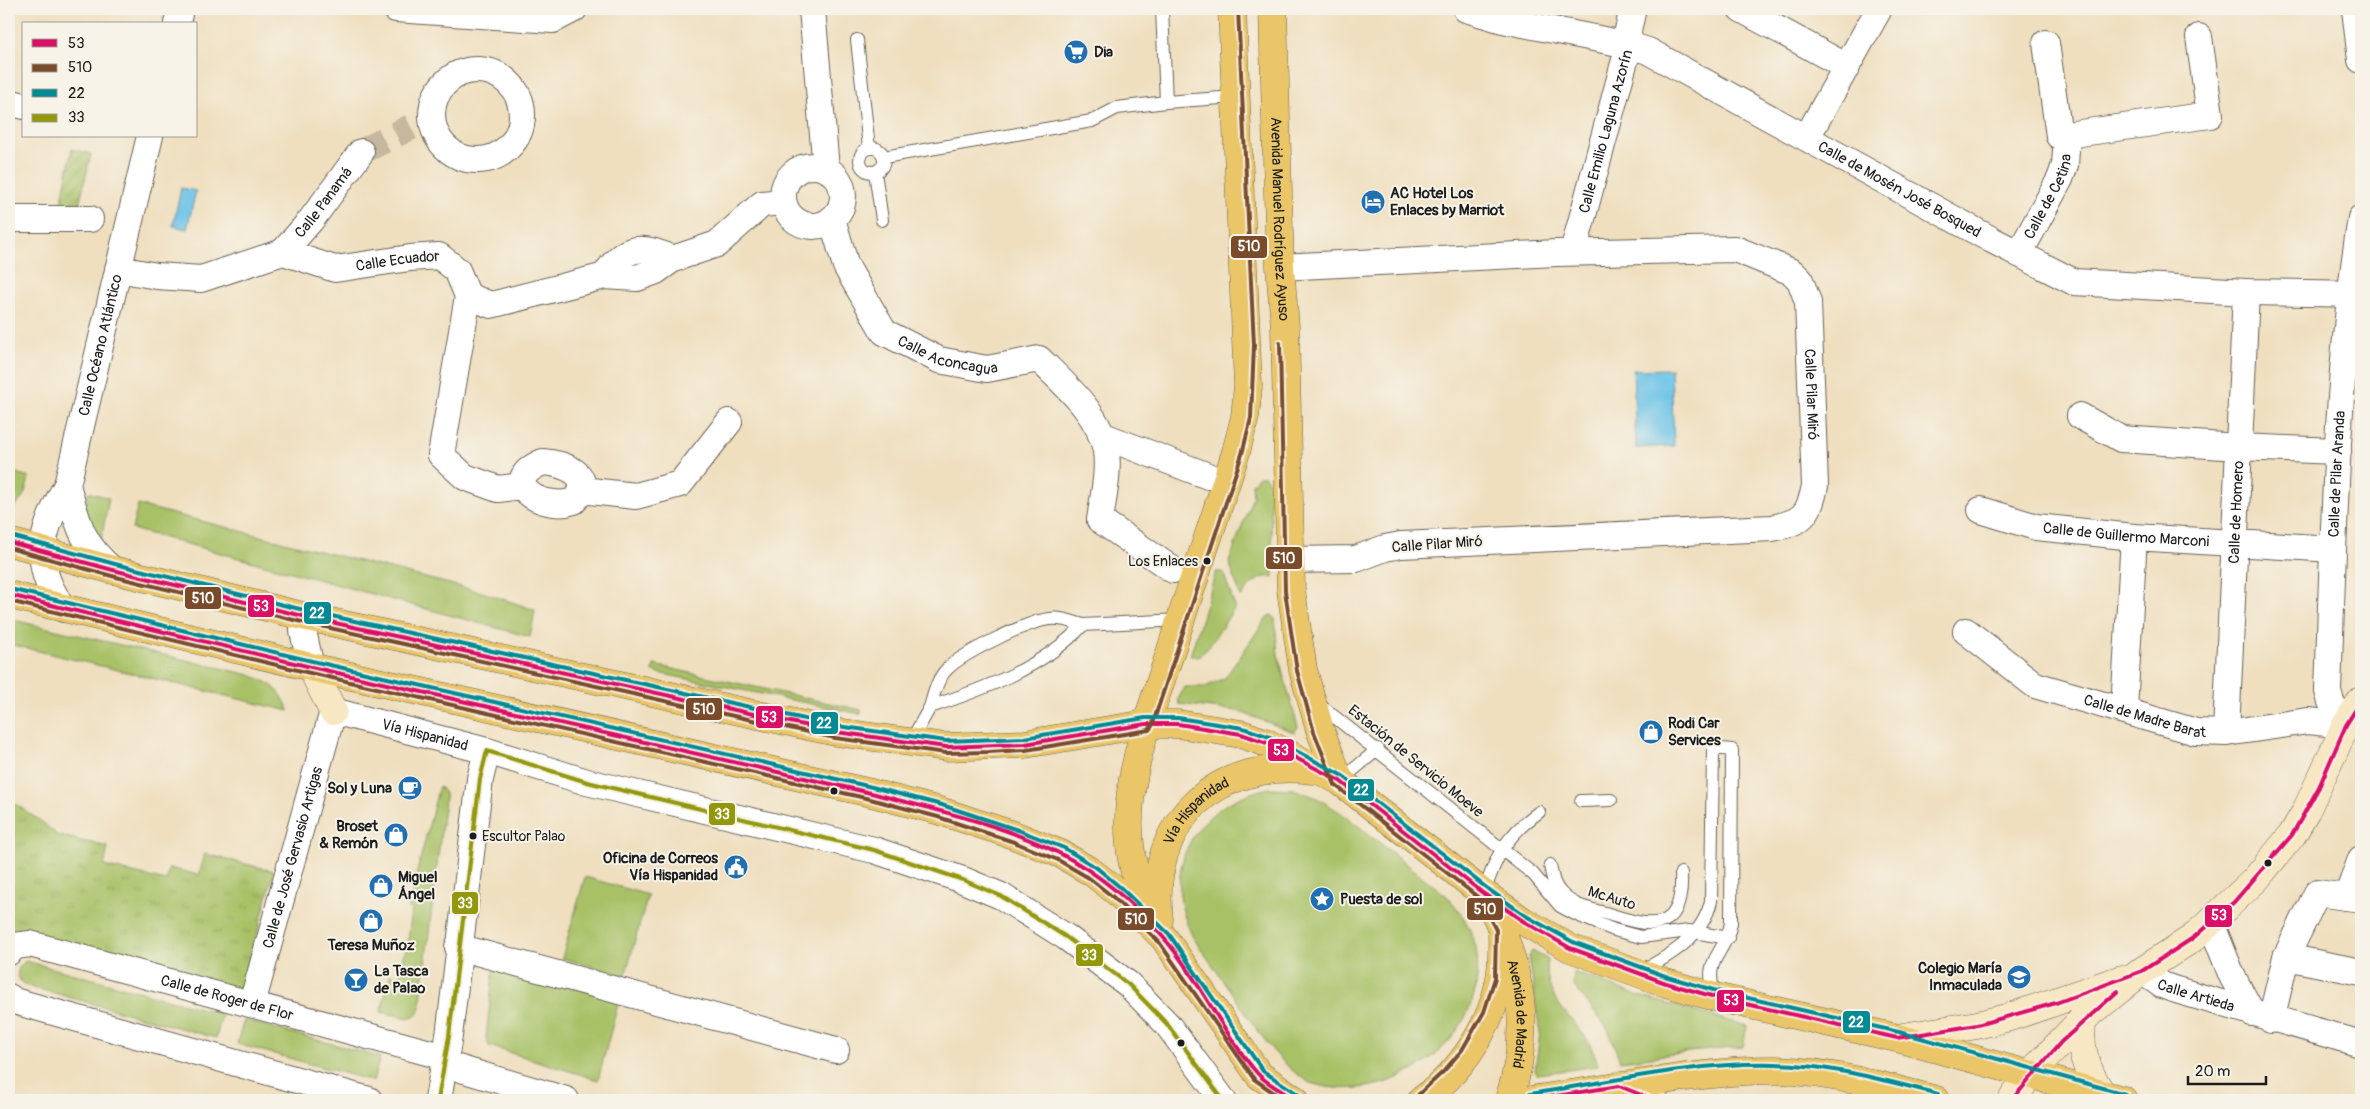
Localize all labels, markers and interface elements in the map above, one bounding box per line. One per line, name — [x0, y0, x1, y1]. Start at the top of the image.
legend — [22, 22, 198, 138]
text: 53 — [68, 34, 85, 53]
supermarket icon: Dia — [1063, 39, 1089, 65]
place label: Dia — [1094, 43, 1113, 62]
street label: Calle Emilio Laguna Azorín — [1575, 48, 1637, 215]
text: 510 — [68, 58, 92, 77]
text: 22 — [68, 84, 85, 103]
text: 33 — [68, 108, 85, 127]
street label: Avenida Manuel Rodríguez Ayuso — [1266, 117, 1293, 322]
street label: Calle de Mosén José Bosqued — [1814, 137, 1984, 242]
street label: Calle de Cetina — [2020, 153, 2076, 243]
street label: Calle Panamá — [291, 163, 357, 242]
place label: AC Hotel Los Enlaces by Marriot — [1390, 184, 1505, 220]
hotel icon: AC Hotel Los Enlaces by Marriot — [1360, 189, 1386, 215]
line badge: 510 — [1230, 235, 1268, 259]
text: 510 — [1238, 238, 1261, 255]
street label: Calle Ecuador — [354, 247, 441, 276]
street label: Calle Océano Atlántico — [75, 272, 127, 418]
street label: Calle Aconcagua — [894, 331, 999, 379]
street label: Calle Pilar Miró — [1800, 348, 1822, 440]
street label: Calle de Pilar Aranda — [2324, 410, 2350, 538]
street label: Calle de Homero — [2225, 460, 2248, 564]
street label: Calle de Guillermo Marconi — [2042, 519, 2210, 552]
street label: Calle Pilar Miró — [1391, 532, 1483, 557]
line badge: 510 — [1265, 546, 1303, 570]
text: 510 — [1273, 550, 1296, 567]
place label: Los Enlaces — [1128, 553, 1199, 570]
marker: Los Enlaces — [1202, 556, 1212, 566]
line badge: 510 — [184, 586, 222, 610]
text: 510 — [192, 590, 215, 607]
line badge: 53 — [247, 594, 275, 618]
text: 53 — [253, 598, 269, 615]
line badge: 22 — [303, 601, 332, 625]
text: 22 — [309, 605, 325, 622]
street label: Calle de Madre Barat — [2081, 691, 2207, 742]
line badge: 510 — [685, 697, 723, 721]
text: 510 — [693, 701, 716, 718]
street label: Estación de Servicio Moeve — [1344, 701, 1488, 822]
line badge: 53 — [755, 705, 784, 729]
text: 53 — [761, 709, 777, 726]
line badge: 22 — [810, 711, 839, 735]
place label: Rodi Car Services — [1668, 714, 1721, 750]
street label: Vía Hispanidad — [379, 715, 470, 756]
text: 22 — [816, 715, 832, 732]
shop icon: Rodi Car Services — [1638, 719, 1664, 745]
line badge: 53 — [1267, 738, 1295, 762]
text: 53 — [1273, 742, 1289, 759]
street label: Calle de José Gervasio Artigas — [259, 764, 327, 951]
street label: Vía Hispanidad — [1160, 773, 1232, 848]
cafe icon: Sol y Luna — [397, 775, 423, 801]
line badge: 22 — [1347, 778, 1375, 802]
place label: Sol y Luna — [327, 779, 392, 798]
text: 22 — [1353, 782, 1369, 799]
unlabelled marker — [829, 786, 839, 796]
line badge: 33 — [708, 802, 736, 826]
text: 33 — [714, 806, 730, 823]
place label: Broset & Remón — [319, 817, 379, 853]
shop icon: Broset & Remón — [383, 822, 409, 848]
place label: Escultor Palao — [482, 828, 566, 845]
marker: Escultor Palao — [468, 831, 478, 841]
place label: Oficina de Correos Vía Hispanidad — [603, 849, 718, 885]
public building icon: Oficina de Correos Vía Hispanidad — [723, 854, 749, 880]
unlabelled marker — [2263, 858, 2273, 868]
place label: Miguel Ángel — [398, 868, 438, 904]
shop icon: Miguel Ángel — [368, 873, 394, 899]
street label: McAuto — [1586, 882, 1638, 915]
place icon: Puesta de sol — [1309, 886, 1335, 912]
place label: Puesta de sol — [1340, 890, 1423, 909]
line badge: 33 — [451, 891, 479, 915]
text: 33 — [457, 895, 473, 912]
line badge: 510 — [1466, 897, 1504, 921]
text: 510 — [1474, 901, 1497, 918]
line badge: 53 — [2204, 904, 2233, 928]
line badge: 510 — [1117, 907, 1155, 931]
text: 53 — [2211, 907, 2227, 924]
shop icon: Teresa Muñoz — [358, 908, 384, 934]
text: 510 — [1125, 911, 1148, 928]
place label: Teresa Muñoz — [326, 936, 415, 955]
line badge: 33 — [1075, 943, 1104, 967]
text: 33 — [1081, 947, 1097, 964]
street label: Avenida de Madrid — [1502, 957, 1531, 1070]
place label: Colegio María Inmaculada — [1918, 959, 2002, 995]
place label: La Tasca de Palao — [374, 962, 428, 998]
school or university icon: Colegio María Inmaculada — [2006, 964, 2032, 990]
bar icon: La Tasca de Palao — [343, 967, 369, 993]
street label: Calle de Roger de Flor — [159, 971, 296, 1025]
street label: Calle Artieda — [2155, 975, 2237, 1016]
line badge: 53 — [1716, 989, 1745, 1013]
text: 53 — [1723, 992, 1739, 1009]
line badge: 22 — [1842, 1010, 1871, 1034]
text: 22 — [1848, 1014, 1864, 1031]
unlabelled marker — [1176, 1038, 1186, 1048]
scale bar — [2188, 1054, 2265, 1086]
text: 20 m — [2195, 1062, 2230, 1081]

